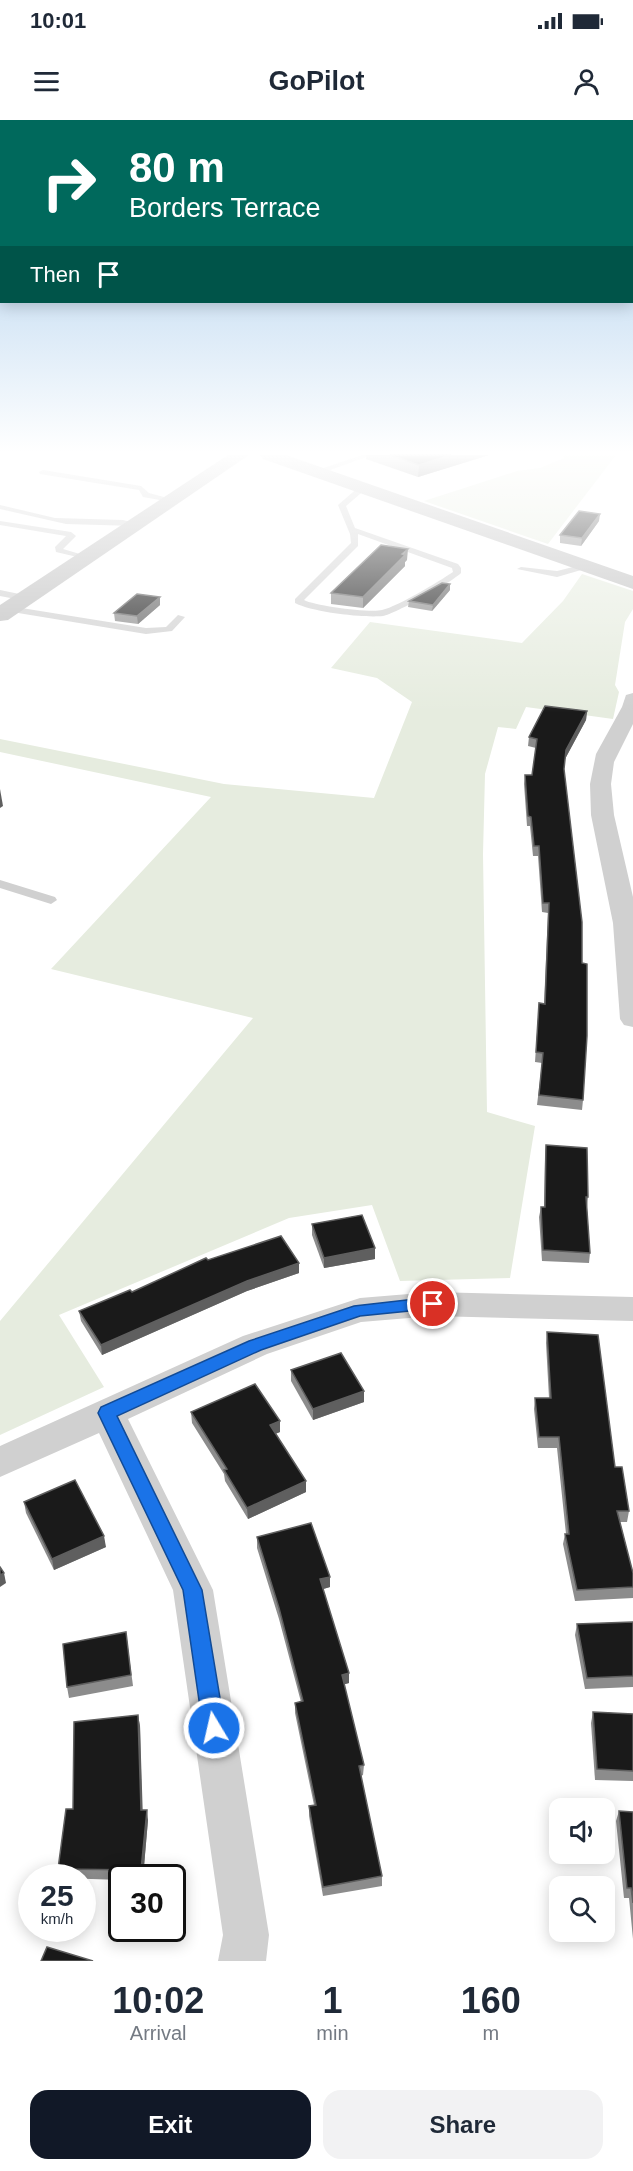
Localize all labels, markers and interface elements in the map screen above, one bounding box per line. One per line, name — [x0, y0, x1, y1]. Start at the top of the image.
text: 10:01 — [30, 8, 86, 33]
icon: menu — [30, 65, 63, 98]
icon: person — [570, 65, 603, 98]
text: GoPilot — [269, 66, 365, 96]
icon: right — [30, 144, 108, 222]
text: 80 m — [129, 144, 225, 191]
text: Borders Terrace — [129, 193, 321, 223]
icon: arrive — [92, 258, 125, 291]
text: Then — [30, 262, 80, 287]
pin — [407, 1278, 458, 1329]
icon: arrive — [416, 1287, 449, 1320]
position arrow — [182, 1696, 246, 1760]
map controls — [549, 1798, 615, 1942]
button: sound — [549, 1798, 615, 1864]
speed limit sign: 30 — [108, 1864, 186, 1942]
button: search — [549, 1876, 615, 1942]
text: 25 — [40, 1879, 74, 1912]
text: km/h — [41, 1910, 73, 1927]
text: 10:02 — [112, 1980, 204, 2021]
text: 1 — [322, 1980, 342, 2021]
text: 160 — [461, 1980, 521, 2021]
text: Arrival — [130, 2022, 187, 2044]
text: min — [316, 2022, 349, 2044]
text: m — [482, 2022, 499, 2044]
button: Exit — [30, 2090, 311, 2159]
button: Share — [323, 2090, 603, 2159]

